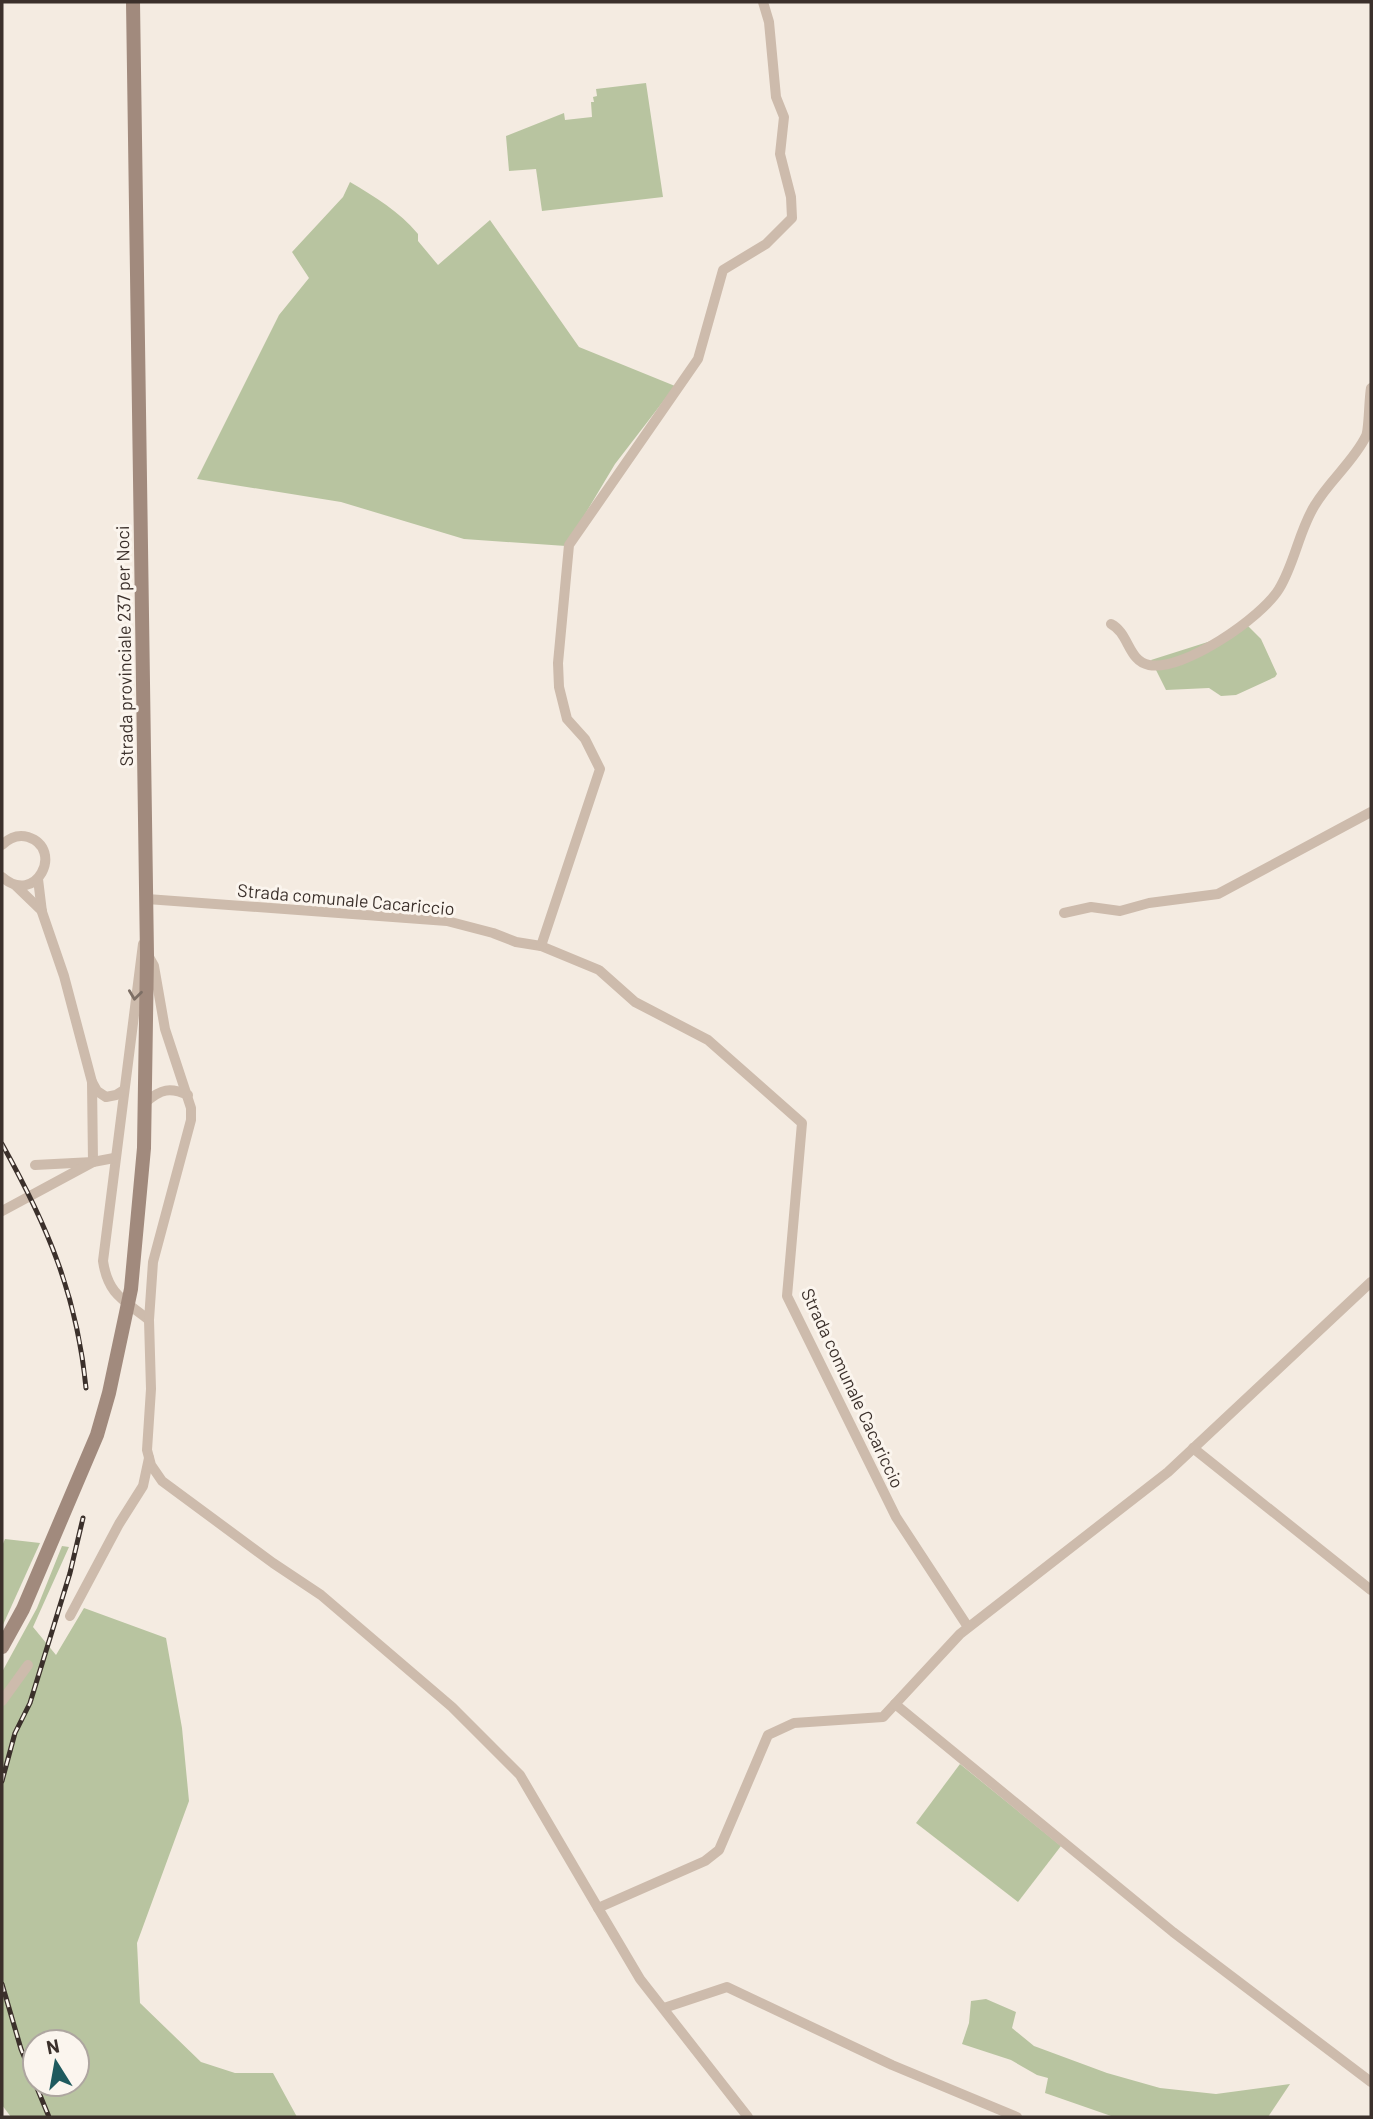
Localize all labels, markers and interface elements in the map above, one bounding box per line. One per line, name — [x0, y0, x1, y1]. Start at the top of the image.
street label: Strada provinciale 237 per Noci — [111, 525, 137, 767]
street label: Strada comunale Cacariccio — [236, 879, 456, 919]
one-way arrow — [127, 990, 142, 1001]
street label: Strada comunale Cacariccio — [797, 1285, 909, 1491]
north arrow — [21, 2028, 91, 2098]
text: N — [44, 2033, 61, 2058]

